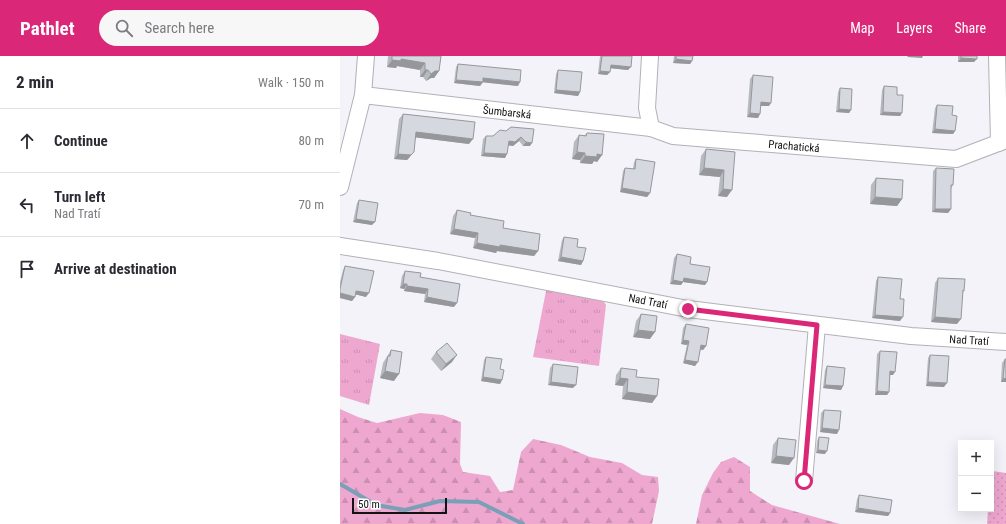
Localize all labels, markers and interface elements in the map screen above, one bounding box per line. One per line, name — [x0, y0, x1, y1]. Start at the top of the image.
search box — [99, 10, 379, 46]
text: Pathlet — [20, 17, 75, 40]
icon: search — [113, 17, 135, 39]
text: Search here — [145, 19, 214, 37]
text: Map — [850, 20, 874, 36]
text: Layers — [896, 20, 933, 36]
text: Share — [955, 20, 986, 36]
text: 2 min — [16, 72, 54, 92]
text: Walk · 150 m — [258, 75, 324, 90]
street label: Šumbarská — [482, 103, 532, 122]
icon: ahead — [16, 130, 38, 152]
text: Continue — [54, 132, 108, 150]
text: 80 m — [298, 133, 324, 148]
street label: Prachatická — [768, 138, 820, 155]
text: Turn left — [54, 188, 105, 206]
icon: left — [16, 194, 38, 216]
text: 70 m — [298, 197, 324, 212]
text: Nad Tratí — [54, 206, 101, 221]
icon: arrive — [16, 258, 38, 280]
text: Arrive at destination — [54, 260, 177, 278]
street label: Nad Tratí — [627, 291, 669, 312]
route end — [679, 300, 697, 318]
street label: Nad Tratí — [949, 333, 989, 348]
map controls — [958, 440, 994, 512]
button: + — [958, 440, 994, 476]
route start — [795, 472, 813, 490]
button: − — [958, 476, 994, 512]
scale bar — [352, 496, 447, 515]
text: 50 m — [358, 498, 380, 511]

